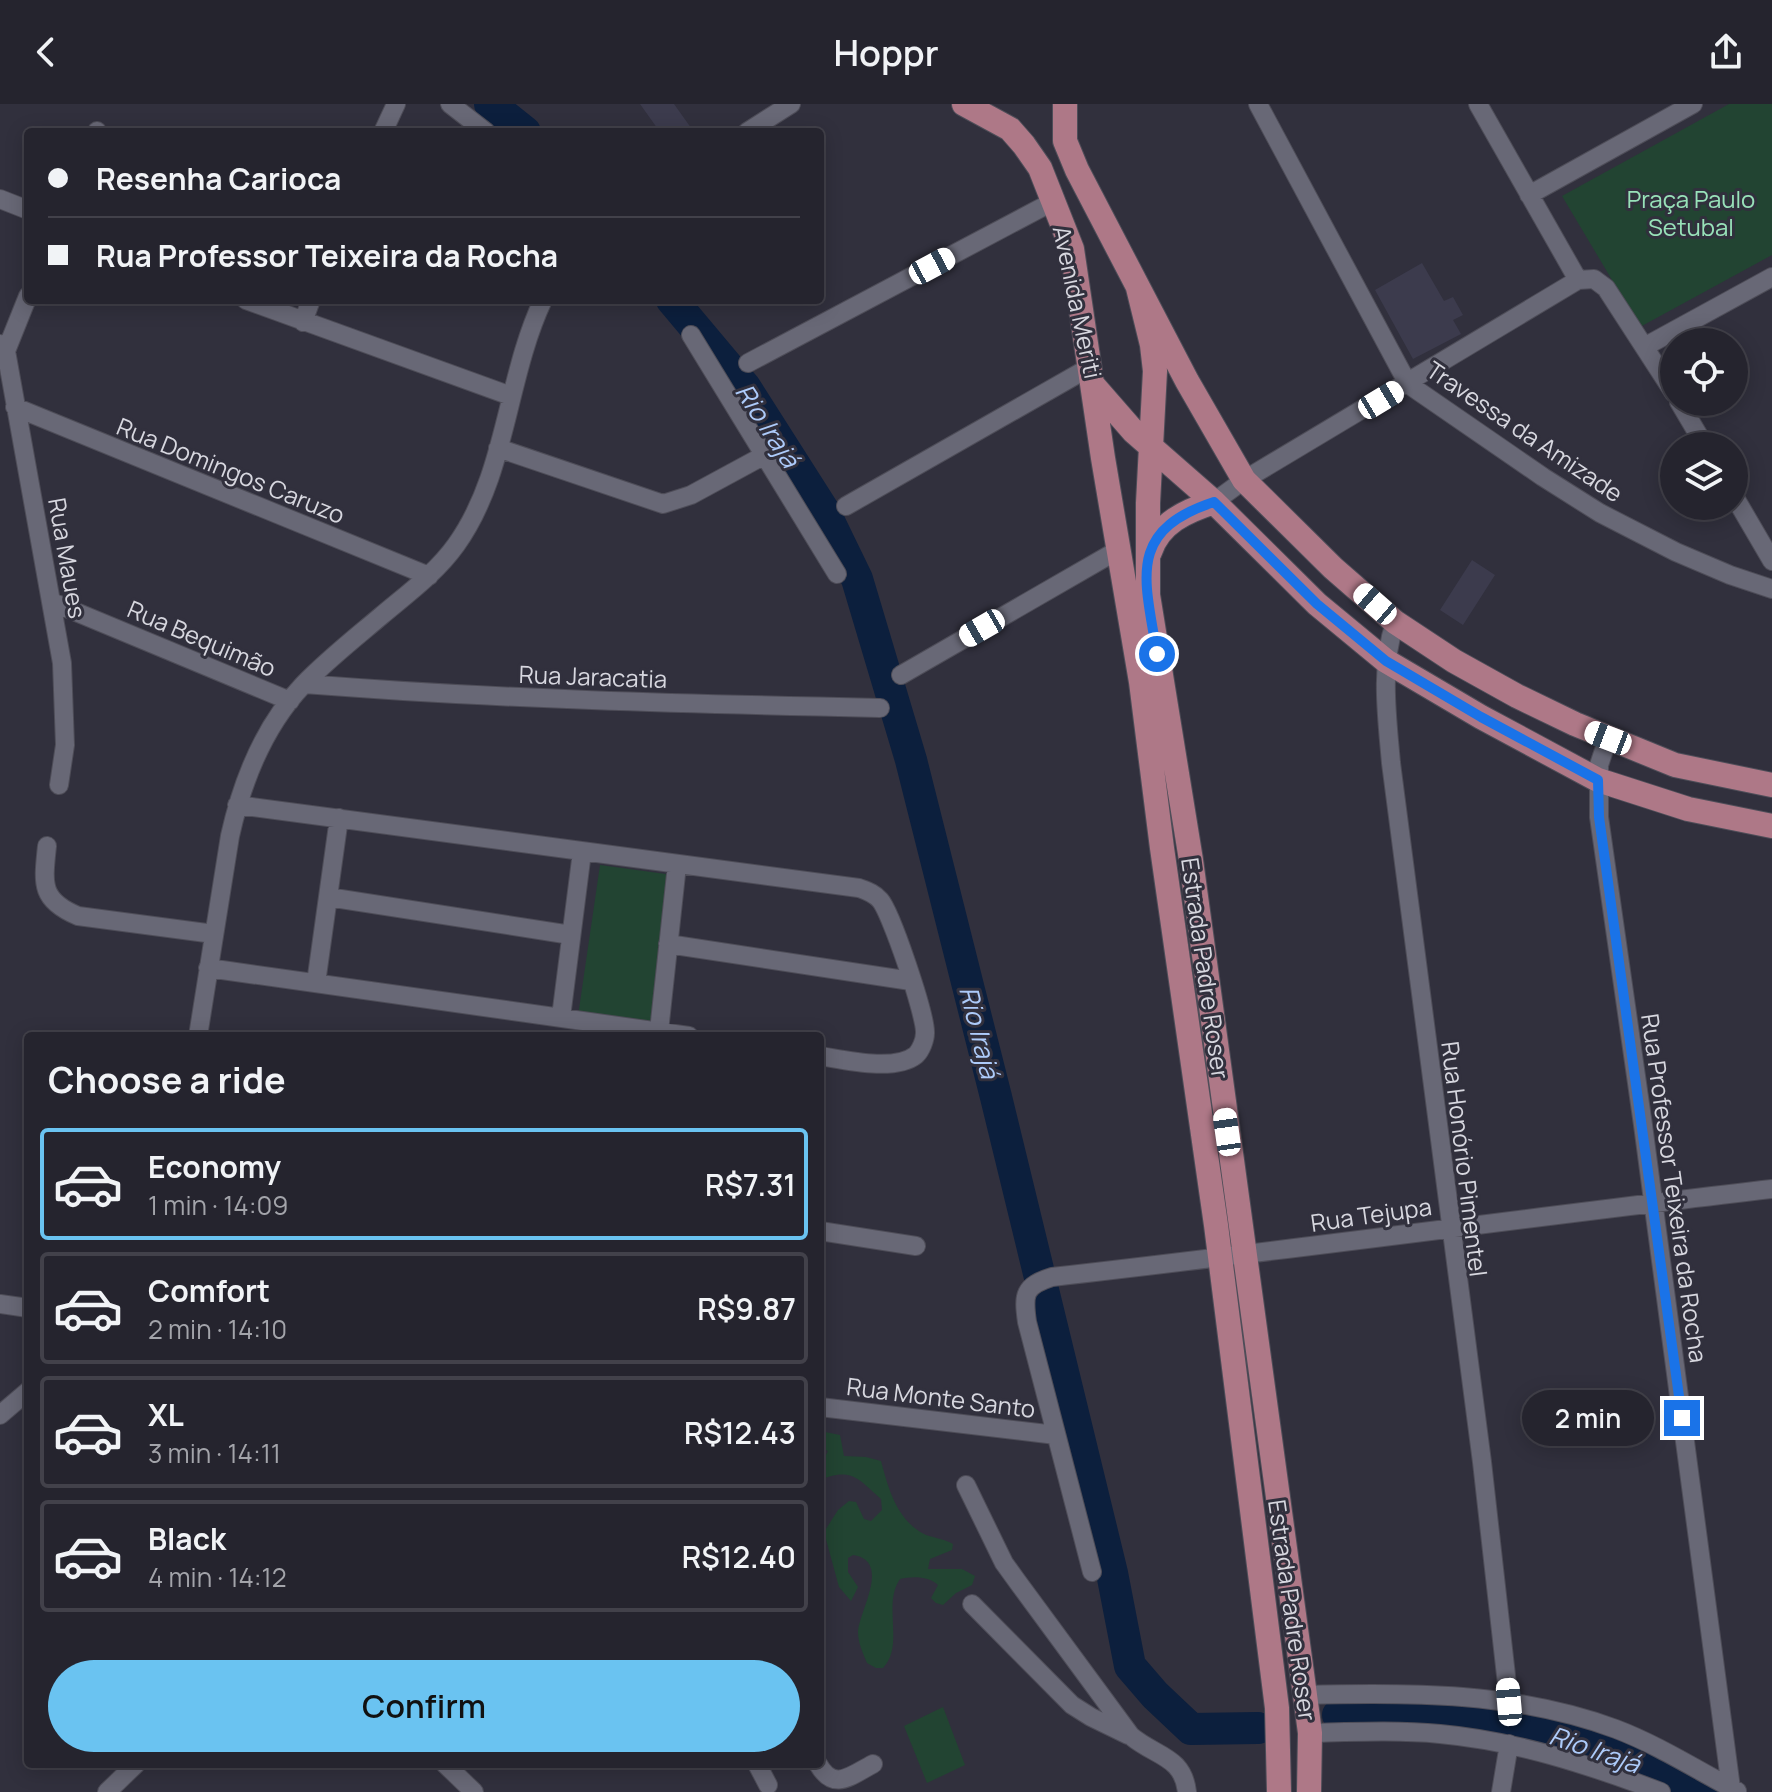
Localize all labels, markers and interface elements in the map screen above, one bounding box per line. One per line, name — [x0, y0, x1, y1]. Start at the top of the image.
text: Hoppr — [833, 28, 939, 77]
icon: back — [24, 30, 68, 74]
icon: share — [1704, 30, 1748, 74]
text: Resenha Carioca — [96, 158, 341, 199]
park label: Praça Paulo Setubal — [1627, 182, 1755, 243]
street label: Avenida Meriti — [1046, 223, 1110, 381]
text: Rua Professor Teixeira da Rocha — [96, 235, 558, 276]
car — [905, 244, 959, 288]
map controls — [1660, 328, 1748, 520]
button: locate — [1660, 328, 1748, 416]
street label: Travessa da Amizade — [1420, 353, 1630, 509]
water label: Rio Irajá — [727, 376, 809, 475]
car — [1354, 377, 1408, 423]
street label: Rua Domingos Caruzo — [112, 409, 350, 531]
button: layers — [1660, 432, 1748, 520]
street label: Rua Maues — [41, 495, 95, 621]
car — [1349, 579, 1401, 629]
street label: Rua Bequimão — [123, 592, 281, 684]
car — [955, 606, 1009, 650]
route start — [1139, 636, 1175, 672]
street label: Rua Jaracatia — [518, 657, 668, 695]
car — [1581, 718, 1635, 758]
street label: Estrada Padre Roser — [1174, 855, 1238, 1081]
water label: Rio Irajá — [951, 982, 1009, 1083]
street label: Rua Professor Teixeira da Rocha — [1634, 1011, 1716, 1365]
street label: Rua Honório Pimentel — [1434, 1039, 1496, 1279]
text: Choose a ride — [48, 1055, 286, 1104]
car — [1212, 1107, 1242, 1157]
text: Economy — [148, 1146, 281, 1187]
icon: car — [52, 1148, 124, 1220]
text: R$7.31 — [705, 1164, 796, 1205]
text: 1 min · 14:09 — [148, 1187, 288, 1223]
street label: Rua Tejupa — [1308, 1189, 1434, 1239]
text: Comfort — [148, 1270, 270, 1311]
icon: car — [52, 1272, 124, 1344]
text: R$9.87 — [697, 1288, 796, 1329]
text: 2 min · 14:10 — [148, 1311, 287, 1347]
street label: Rua Monte Santo — [845, 1369, 1037, 1425]
callout: 2 min — [1522, 1390, 1654, 1446]
text: XL — [148, 1394, 184, 1435]
icon: car — [52, 1396, 124, 1468]
text: 2 min — [1555, 1400, 1621, 1436]
route end — [1664, 1400, 1700, 1436]
text: R$12.43 — [684, 1412, 796, 1453]
text: 3 min · 14:11 — [148, 1435, 281, 1471]
street label: Estrada Padre Roser — [1261, 1497, 1325, 1723]
text: Black — [148, 1518, 226, 1559]
icon: car — [52, 1520, 124, 1592]
text: R$12.40 — [682, 1536, 796, 1577]
text: 4 min · 14:12 — [148, 1559, 287, 1595]
button: Confirm — [48, 1660, 800, 1752]
car — [1495, 1677, 1523, 1727]
water label: Rio Irajá — [1545, 1717, 1646, 1782]

